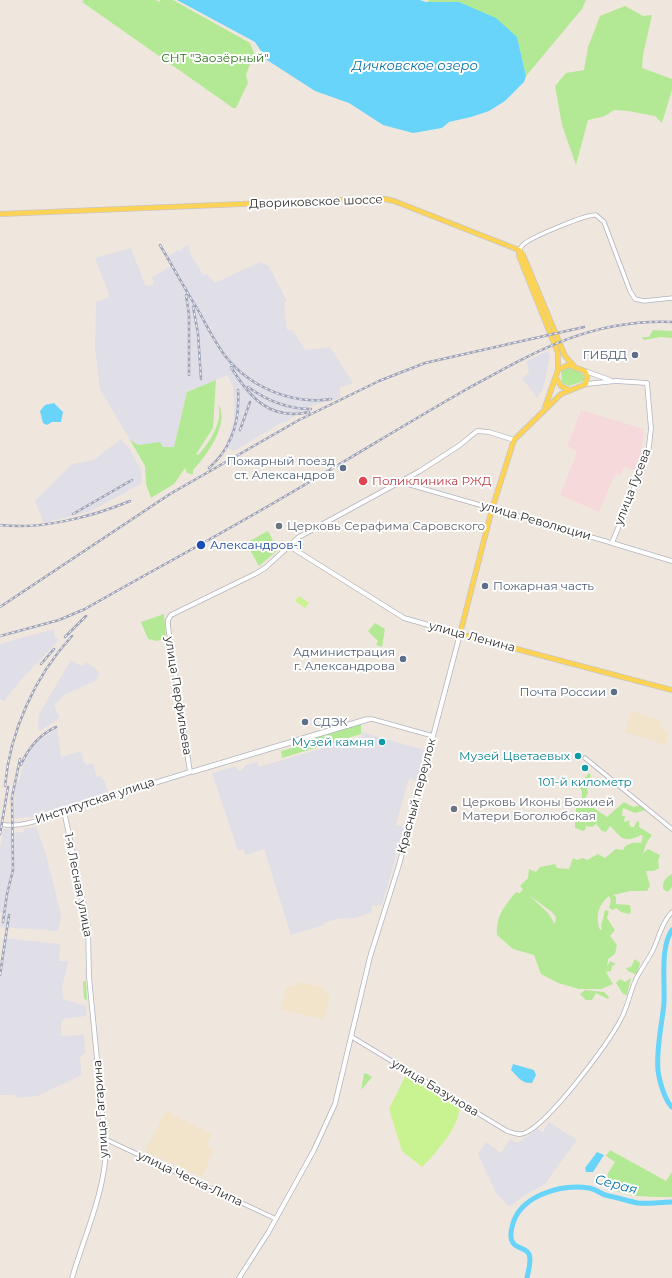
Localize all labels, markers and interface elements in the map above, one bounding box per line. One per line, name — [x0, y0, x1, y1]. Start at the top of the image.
park label: СНТ "Заозёрный" — [161, 51, 269, 65]
water label: Дичковское озеро — [352, 58, 478, 74]
street label: Двориковское шоссе — [249, 192, 383, 212]
place label: ГИБДД — [583, 348, 627, 362]
marker: ГИБДД — [630, 350, 640, 360]
street label: улица Гусева — [612, 447, 654, 527]
place label: Пожарный поезд ст. Александров — [226, 454, 335, 482]
marker: Пожарный поезд ст. Александров — [338, 463, 348, 473]
place label: Поликлиника РЖД — [372, 474, 491, 488]
marker: Поликлиника РЖД — [357, 475, 369, 487]
street label: улица Революции — [479, 498, 593, 544]
place label: Церковь Серафима Саровского — [287, 519, 485, 533]
marker: Церковь Серафима Саровского — [274, 521, 284, 531]
place label: Александров-1 — [210, 538, 302, 552]
marker: Александров-1 — [195, 539, 207, 551]
place label: Пожарная часть — [493, 579, 594, 593]
marker: Пожарная часть — [480, 581, 490, 591]
street label: улица Ленина — [427, 619, 517, 655]
street label: улица Перфильева — [162, 636, 194, 756]
place label: Администрация г. Александрова — [293, 645, 395, 673]
marker: Администрация г. Александрова — [398, 654, 408, 664]
place label: Почта России — [520, 685, 606, 699]
marker: Почта России — [609, 687, 619, 697]
place label: СДЭК — [313, 715, 348, 729]
marker: СДЭК — [300, 717, 310, 727]
place label: Музей камня — [292, 735, 374, 749]
marker: Музей камня — [377, 737, 387, 747]
street label: Красный переулок — [395, 737, 439, 855]
place label: Музей Цветаевых — [459, 749, 570, 763]
marker: Музей Цветаевых — [573, 751, 583, 761]
marker: 101-й километр — [580, 763, 590, 773]
street label: Институтская улица — [33, 775, 157, 827]
place label: 101-й километр — [538, 775, 632, 789]
place label: Церковь Иконы Божией Матери Боголюбская — [462, 795, 614, 823]
marker: Церковь Иконы Божией Матери Боголюбская — [449, 804, 459, 814]
street label: 1-я Лесная улица — [61, 832, 95, 938]
street label: улица Базунова — [389, 1056, 481, 1120]
street label: улица Гагарина — [90, 1059, 112, 1159]
street label: улица Ческа-Липа — [135, 1148, 245, 1210]
water label: Серая — [593, 1172, 639, 1198]

